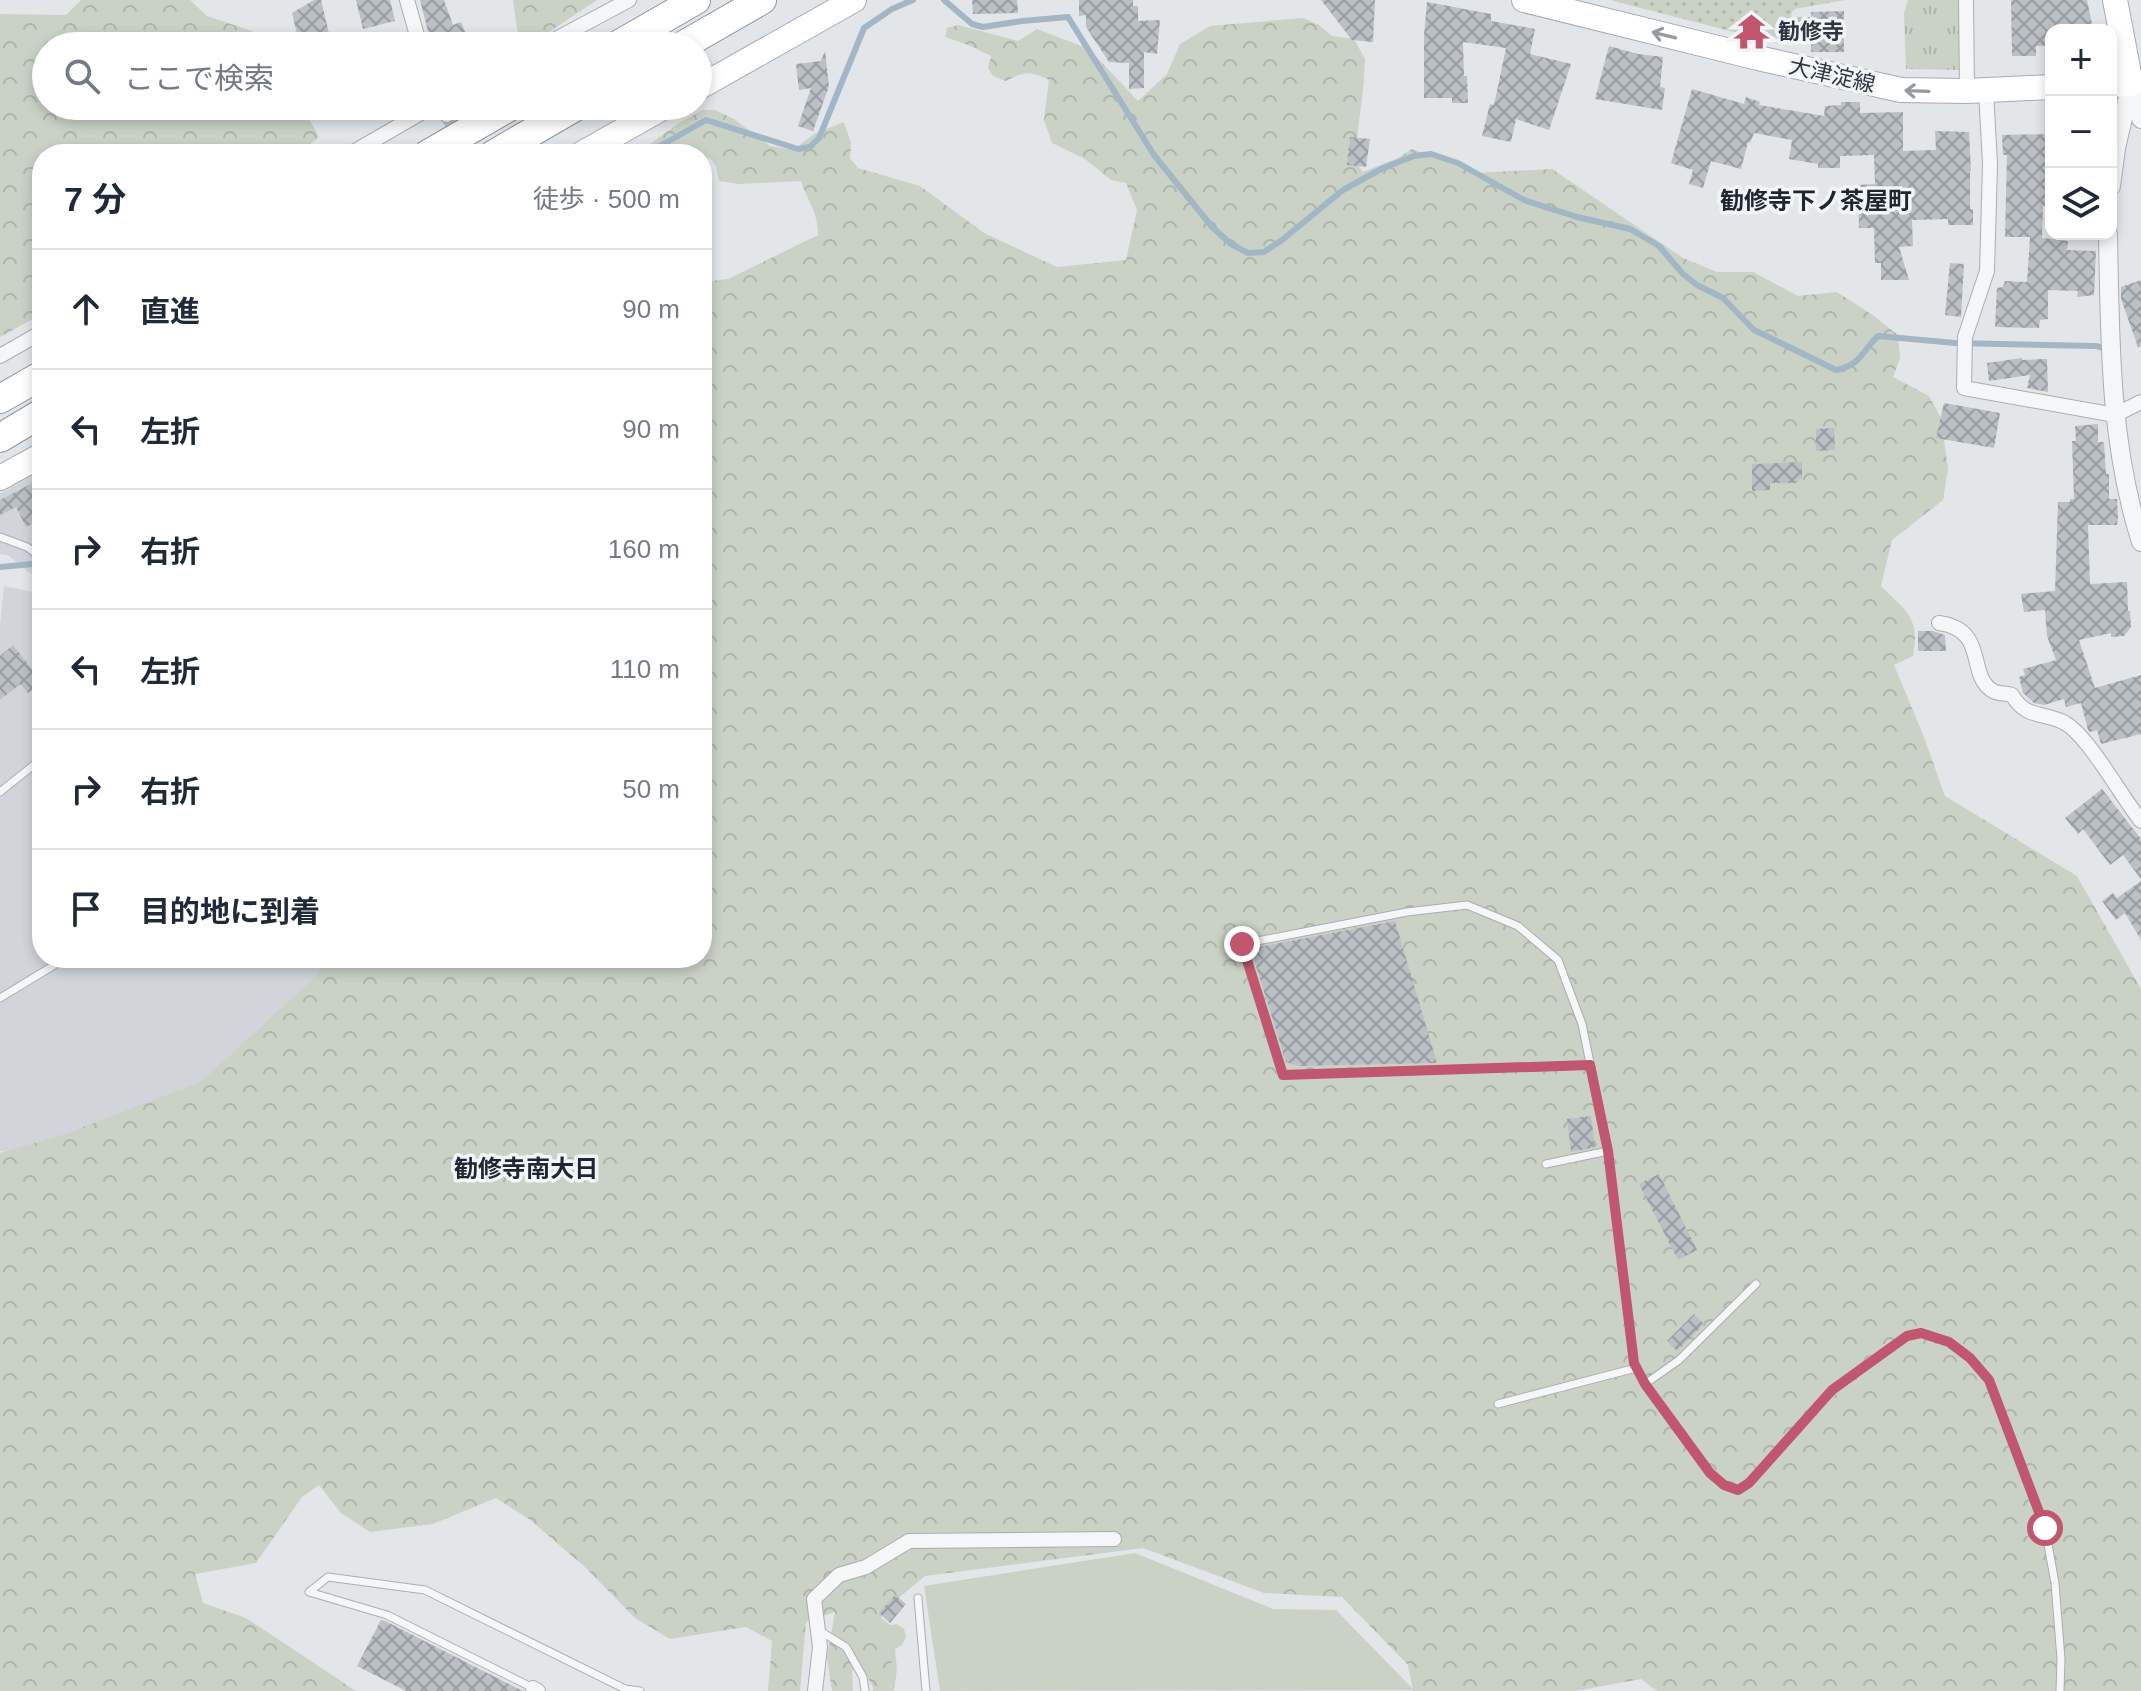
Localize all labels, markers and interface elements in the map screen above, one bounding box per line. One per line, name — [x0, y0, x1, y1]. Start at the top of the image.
temple icon: 勧修寺 — [1733, 12, 1771, 50]
place label: 勧修寺 — [1778, 19, 1844, 44]
map controls — [2045, 24, 2117, 240]
button: + — [2045, 24, 2117, 96]
one-way arrow — [1651, 26, 1677, 41]
search box — [32, 32, 712, 120]
street label: 大津淀線 — [1786, 53, 1878, 97]
icon: search — [60, 54, 104, 98]
text: ここで検索 — [124, 62, 274, 95]
one-way arrow — [1904, 83, 1931, 98]
button: − — [2045, 96, 2117, 168]
button: layers — [2045, 168, 2117, 240]
text: 7 分 — [64, 180, 126, 218]
text: 徒歩 · 500 m — [533, 184, 680, 214]
district label: 勧修寺下ノ茶屋町 — [1720, 187, 1912, 214]
icon: ahead — [64, 287, 108, 331]
text: 90 m — [622, 294, 680, 324]
text: 直進 — [140, 295, 200, 328]
icon: left — [64, 407, 108, 451]
text: 90 m — [622, 414, 680, 444]
text: 左折 — [140, 415, 200, 448]
icon: right — [64, 527, 108, 571]
text: 160 m — [608, 534, 680, 564]
text: 右折 — [140, 535, 200, 568]
icon: left — [64, 647, 108, 691]
text: 110 m — [610, 654, 680, 684]
text: 左折 — [140, 655, 200, 688]
icon: right — [64, 767, 108, 811]
text: 50 m — [622, 774, 680, 804]
text: 右折 — [140, 775, 200, 808]
icon: arrive — [64, 887, 108, 931]
text: 目的地に到着 — [140, 895, 320, 928]
route end — [1224, 926, 1260, 962]
district label: 勧修寺南大日 — [454, 1155, 598, 1182]
route start — [2027, 1510, 2063, 1546]

